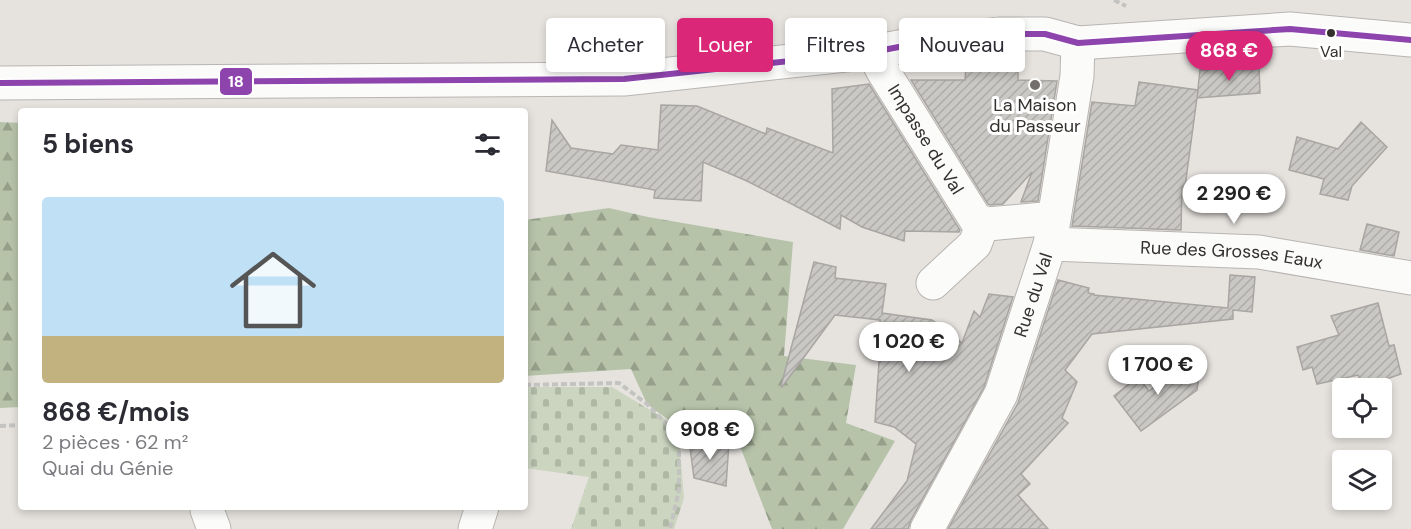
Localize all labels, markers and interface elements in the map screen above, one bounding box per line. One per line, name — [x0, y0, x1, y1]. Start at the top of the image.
chip: Acheter — [546, 18, 665, 72]
chip: Louer — [677, 18, 773, 72]
chip: Filtres — [785, 18, 887, 72]
chip: Nouveau — [899, 18, 1025, 72]
marker: Val — [1325, 27, 1337, 39]
pin: 868 € — [1187, 31, 1271, 82]
text: 868 € — [1200, 37, 1258, 63]
place label: Val — [1320, 41, 1342, 62]
line badge: 18 — [219, 67, 253, 96]
text: 18 — [228, 71, 244, 92]
marker: La Maison du Passeur — [1028, 78, 1042, 92]
street label: Impasse du Val — [882, 80, 969, 199]
place label: La Maison du Passeur — [989, 93, 1081, 138]
text: 5 biens — [42, 127, 134, 161]
icon: filters — [471, 128, 504, 161]
pin: 2 290 € — [1179, 174, 1289, 225]
text: 2 290 € — [1197, 180, 1271, 206]
street label: Rue des Grosses Eaux — [1140, 235, 1325, 275]
icon: home — [219, 236, 327, 344]
street label: Rue du Val — [1008, 250, 1058, 340]
pin: 1 020 € — [854, 322, 964, 373]
text: 1 020 € — [873, 328, 945, 354]
pin: 1 700 € — [1103, 345, 1213, 396]
text: 1 700 € — [1122, 351, 1194, 377]
map controls — [1332, 378, 1392, 510]
button: locate — [1332, 378, 1392, 438]
text: 868 €/mois — [42, 395, 190, 429]
pin: 908 € — [668, 410, 752, 461]
text: 908 € — [680, 416, 740, 442]
text: 2 pièces · 62 m² — [42, 429, 188, 455]
button: layers — [1332, 450, 1392, 510]
text: Quai du Génie — [42, 455, 173, 481]

